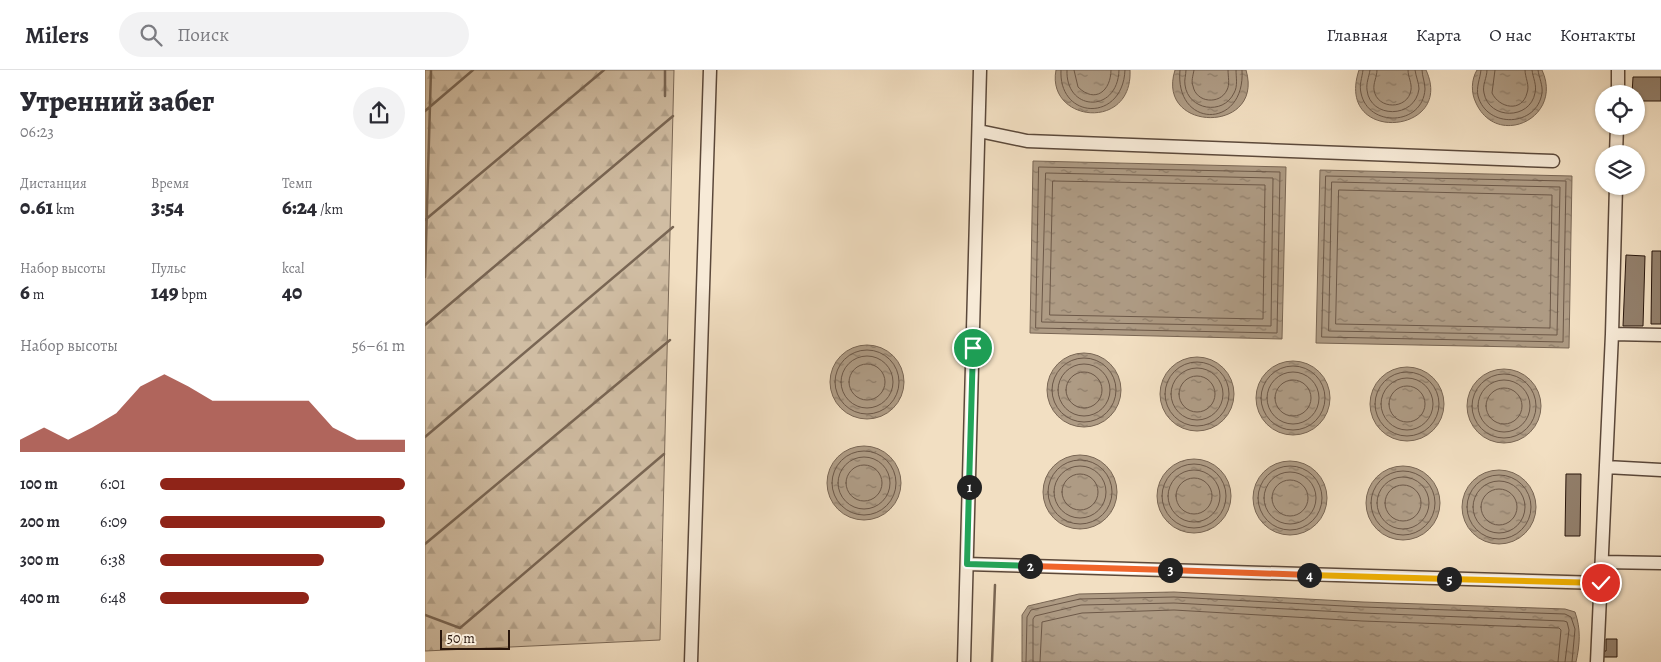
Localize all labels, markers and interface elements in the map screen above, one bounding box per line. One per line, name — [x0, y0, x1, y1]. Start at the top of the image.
search box — [119, 12, 469, 57]
text: Milers — [25, 19, 89, 51]
icon: search — [137, 21, 165, 49]
text: Поиск — [177, 22, 229, 48]
text: Главная — [1327, 23, 1388, 47]
text: Карта — [1416, 23, 1461, 47]
text: О нас — [1489, 23, 1532, 47]
text: Контакты — [1560, 23, 1636, 47]
text: Утренний забег — [20, 83, 214, 121]
map controls — [1595, 85, 1645, 195]
button: locate — [1595, 85, 1645, 135]
button: share — [353, 87, 405, 139]
text: 06:23 — [20, 121, 54, 143]
button: layers — [1595, 145, 1645, 195]
text: Дистанция — [20, 174, 87, 193]
text: Время — [151, 174, 189, 193]
text: Темп — [282, 174, 313, 193]
text: 0.61 — [20, 193, 53, 221]
text: 3:54 — [151, 193, 184, 221]
text: 6:24 — [282, 193, 317, 221]
text: km — [53, 200, 75, 219]
text: /km — [317, 200, 343, 219]
text: Набор высоты — [20, 259, 106, 278]
text: Пульс — [151, 259, 186, 278]
text: kcal — [282, 259, 304, 278]
text: 6 — [20, 278, 30, 306]
text: 149 — [151, 278, 179, 306]
text: 40 — [282, 278, 302, 306]
text: m — [30, 285, 44, 304]
text: bpm — [179, 285, 208, 304]
pin — [952, 327, 994, 369]
icon: arrive — [959, 334, 987, 362]
text: Набор высоты — [20, 335, 118, 357]
text: 56–61 m — [352, 335, 405, 357]
text: 100 m — [20, 473, 58, 495]
text: 6:01 — [100, 473, 125, 495]
pin: 1 — [957, 474, 981, 500]
text: 1 — [967, 478, 972, 497]
text: 200 m — [20, 511, 60, 533]
text: 6:09 — [100, 511, 127, 533]
text: 300 m — [20, 549, 59, 571]
text: 6:38 — [100, 549, 126, 571]
pin: 2 — [1017, 554, 1043, 578]
text: 2 — [1027, 557, 1034, 576]
pin: 3 — [1157, 558, 1183, 582]
text: 3 — [1167, 561, 1174, 580]
pin: 4 — [1297, 562, 1321, 588]
pin — [1580, 562, 1622, 604]
text: 4 — [1306, 566, 1313, 585]
pin: 5 — [1437, 566, 1461, 592]
icon: check — [1587, 569, 1615, 597]
text: 5 — [1447, 570, 1452, 589]
text: 400 m — [20, 587, 60, 609]
text: 6:48 — [100, 587, 126, 609]
scale bar — [440, 627, 510, 650]
text: 50 m — [447, 629, 475, 648]

